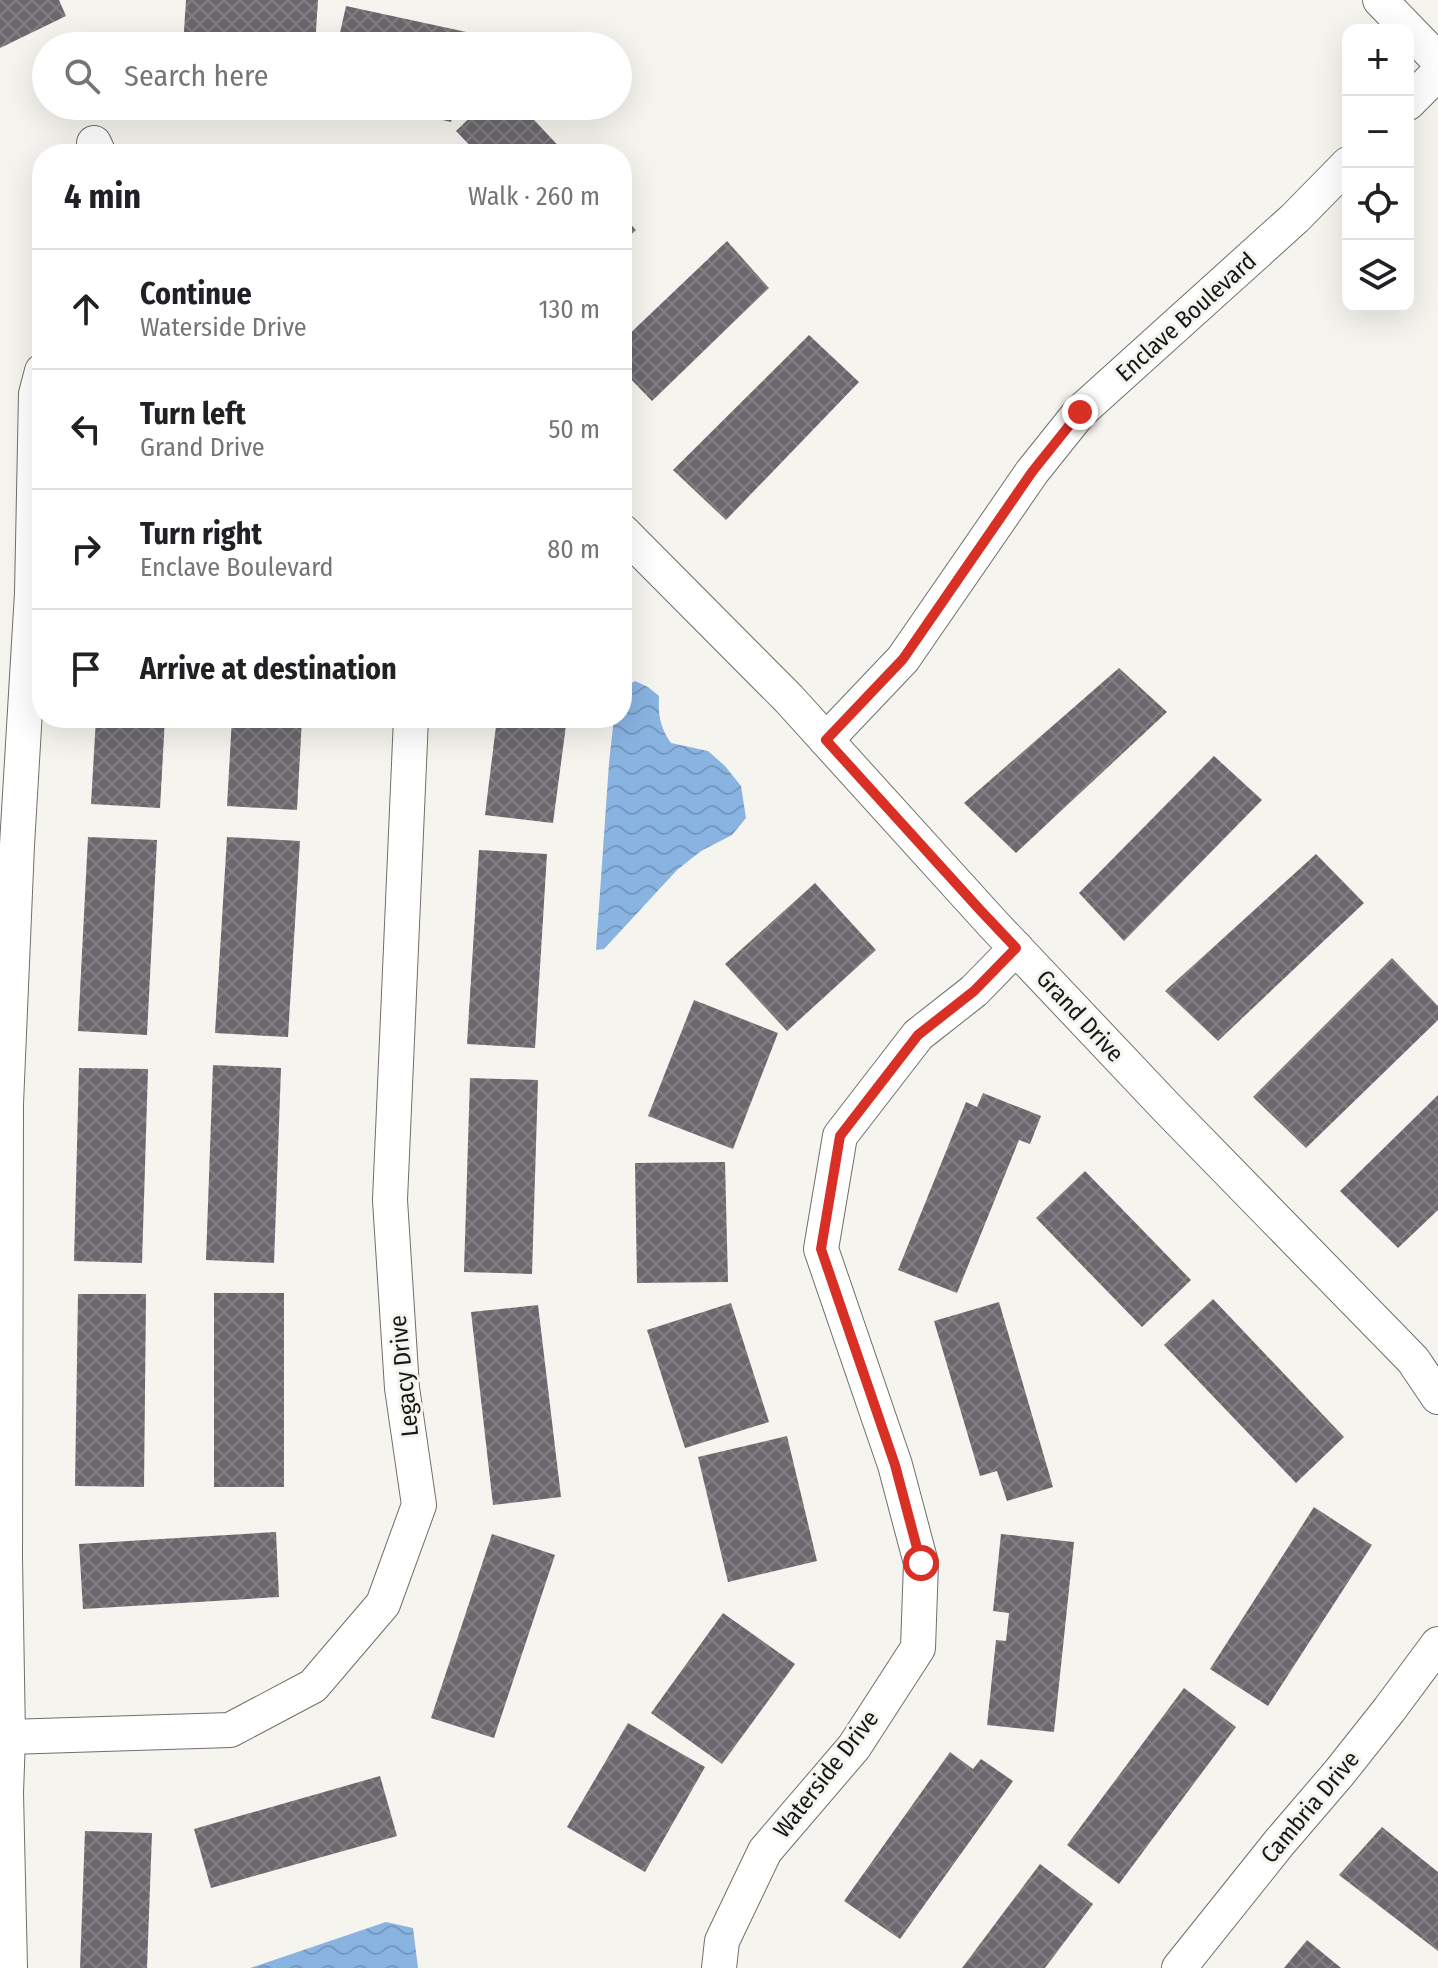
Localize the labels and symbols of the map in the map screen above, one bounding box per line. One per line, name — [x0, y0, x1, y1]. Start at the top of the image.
street label: Enclave Boulevard — [1110, 247, 1262, 387]
route end — [1062, 394, 1098, 430]
street label: Grand Drive — [1031, 964, 1129, 1068]
street label: Legacy Drive — [384, 1314, 424, 1438]
route start — [903, 1545, 939, 1581]
street label: Waterside Drive — [768, 1705, 884, 1843]
street label: Cambria Drive — [1255, 1745, 1365, 1869]

